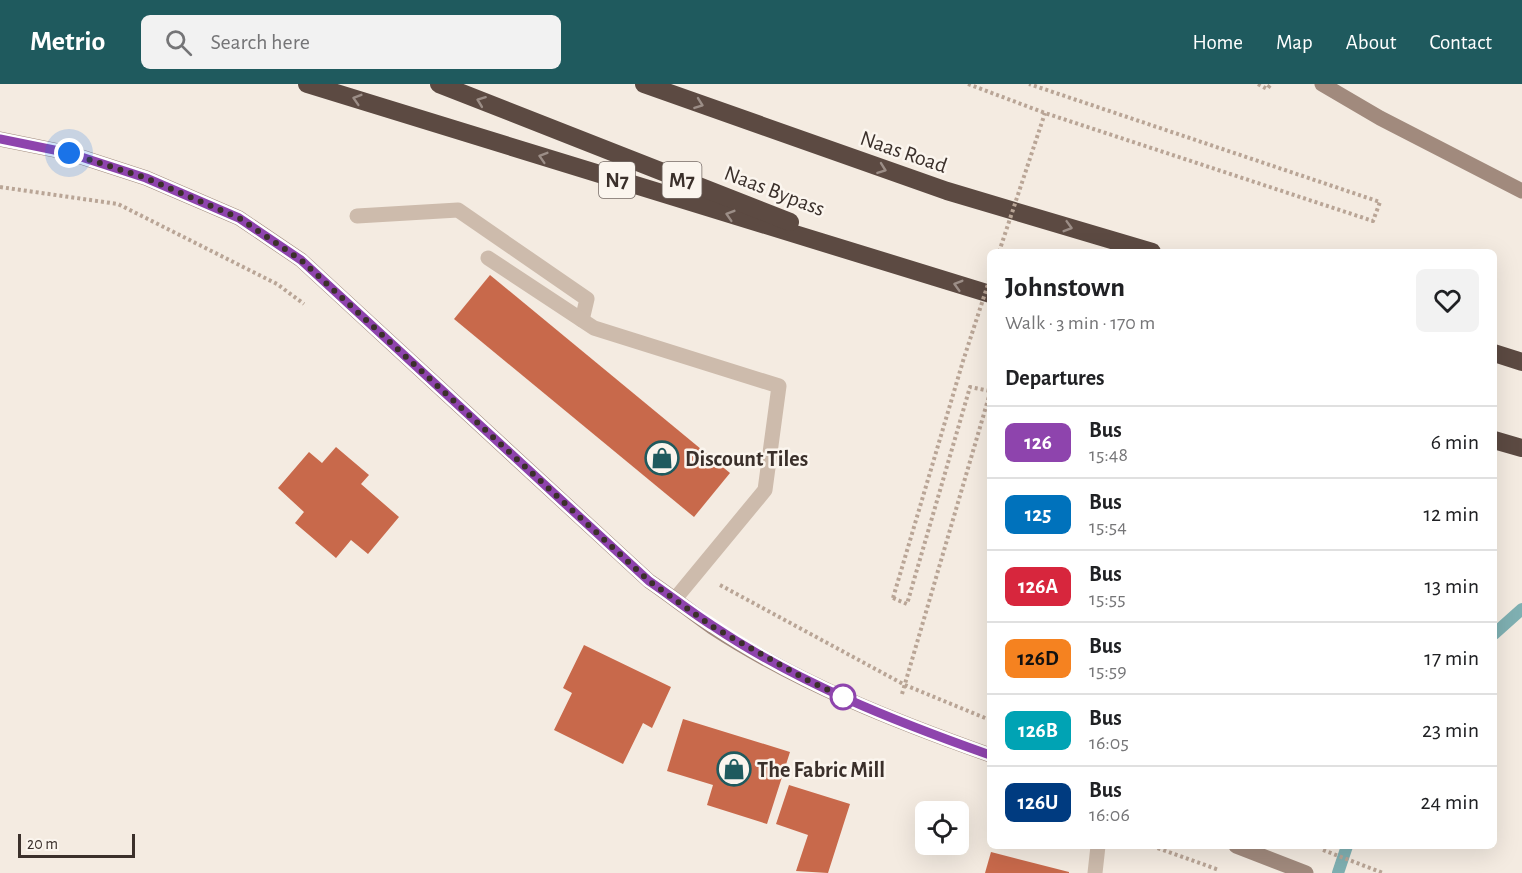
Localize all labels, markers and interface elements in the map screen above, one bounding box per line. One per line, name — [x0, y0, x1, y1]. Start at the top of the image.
search box — [141, 15, 561, 69]
icon: search — [162, 26, 195, 59]
text: Metrio — [30, 28, 105, 56]
text: Search here — [210, 31, 310, 53]
text: Home — [1192, 32, 1243, 53]
text: Map — [1276, 32, 1313, 53]
text: About — [1346, 32, 1396, 53]
text: Contact — [1429, 32, 1492, 53]
one-way arrow — [352, 94, 363, 107]
one-way arrow — [476, 95, 486, 108]
one-way arrow — [693, 96, 704, 109]
street label: Naas Road — [857, 127, 950, 177]
your location — [54, 138, 84, 168]
one-way arrow — [538, 152, 549, 164]
one-way arrow — [877, 161, 887, 174]
road number: N7 — [599, 162, 635, 198]
road number: M7 — [662, 162, 702, 198]
street label: Naas Bypass — [721, 162, 828, 220]
one-way arrow — [725, 210, 736, 222]
one-way arrow — [1062, 220, 1073, 232]
button: heart — [1416, 269, 1479, 332]
text: Johnstown — [1005, 274, 1125, 302]
one-way arrow — [953, 280, 964, 292]
text: Walk · 3 min · 170 m — [1005, 313, 1155, 333]
text: Departures — [1005, 367, 1105, 389]
text: Bus — [1089, 419, 1122, 441]
text: 6 min — [1431, 431, 1479, 453]
text: 126 — [1024, 432, 1052, 453]
shop icon: Discount Tiles — [644, 440, 680, 476]
text: 15:48 — [1089, 445, 1128, 465]
place label: Discount Tiles — [685, 448, 808, 470]
text: Bus — [1089, 491, 1122, 513]
text: 12 min — [1424, 503, 1479, 525]
text: 125 — [1025, 504, 1051, 525]
text: 15:54 — [1089, 517, 1127, 537]
text: Bus — [1089, 563, 1122, 585]
text: 13 min — [1424, 575, 1479, 597]
text: 126A — [1018, 576, 1058, 597]
text: 15:55 — [1089, 589, 1126, 609]
text: Bus — [1089, 635, 1122, 657]
text: 17 min — [1424, 647, 1479, 669]
text: 126D — [1017, 648, 1059, 669]
text: 15:59 — [1089, 661, 1127, 681]
unlabelled marker — [830, 684, 856, 710]
text: Bus — [1089, 707, 1122, 729]
text: 23 min — [1422, 719, 1479, 741]
text: 126B — [1018, 720, 1058, 741]
text: 16:05 — [1089, 733, 1129, 753]
shop icon: The Fabric Mill — [716, 751, 752, 787]
place label: The Fabric Mill — [757, 759, 885, 781]
text: Bus — [1089, 779, 1122, 801]
text: 24 min — [1421, 791, 1479, 813]
text: 126U — [1018, 792, 1059, 813]
map controls — [915, 801, 969, 855]
button: locate — [915, 801, 969, 855]
text: 16:06 — [1089, 805, 1130, 825]
scale bar — [18, 831, 135, 858]
text: 20 m — [27, 836, 58, 852]

